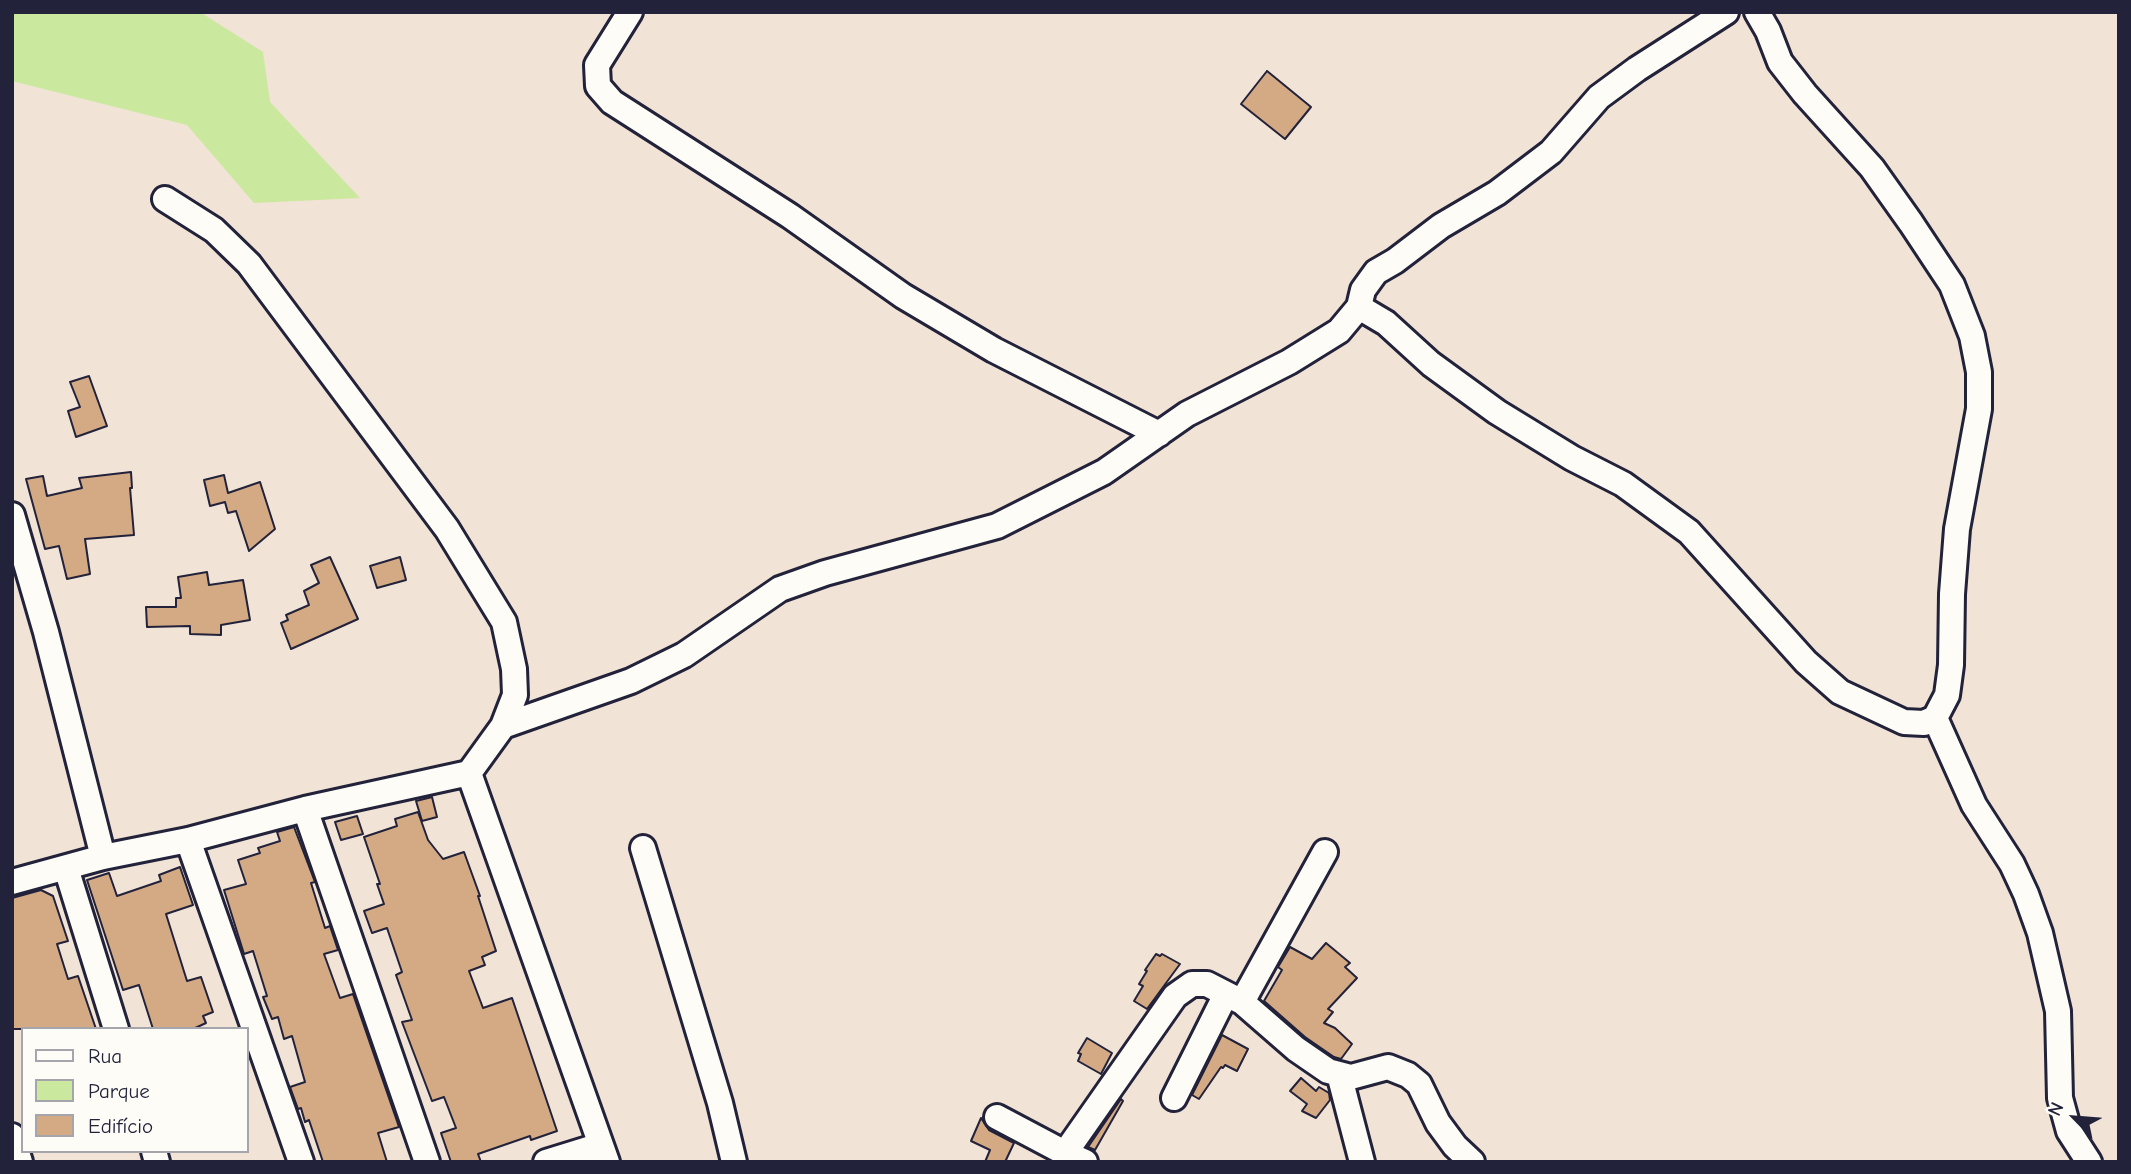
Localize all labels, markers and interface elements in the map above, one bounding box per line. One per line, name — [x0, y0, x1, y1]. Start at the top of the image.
legend — [21, 1027, 248, 1153]
text: Rua — [88, 1044, 122, 1068]
text: Parque — [88, 1079, 150, 1103]
north arrow — [2040, 1083, 2110, 1153]
text: N — [2043, 1099, 2069, 1119]
text: Edifício — [88, 1114, 153, 1138]

